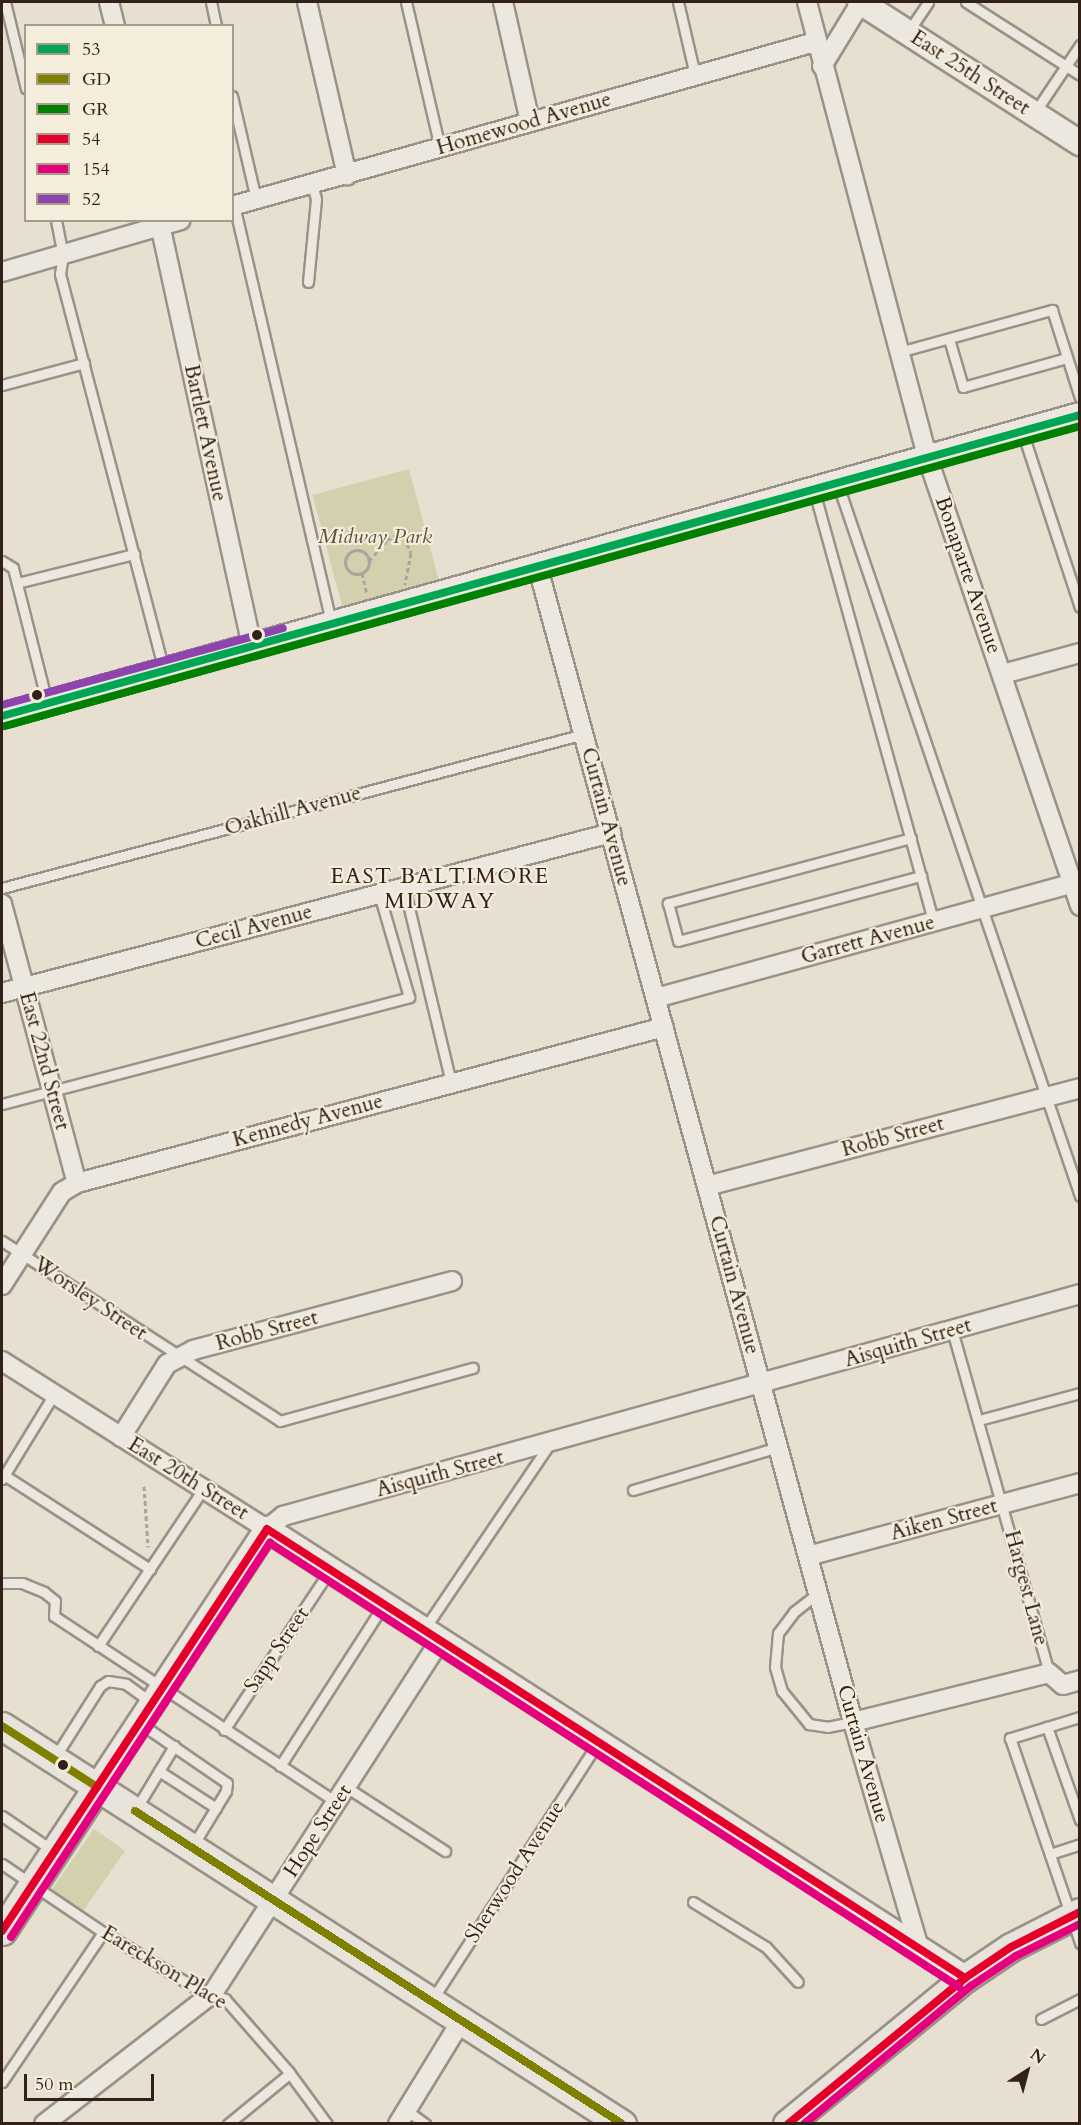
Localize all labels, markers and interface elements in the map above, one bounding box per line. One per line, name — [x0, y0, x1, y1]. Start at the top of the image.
legend — [24, 24, 234, 222]
street label: East 25th Street — [906, 25, 1034, 121]
text: 53 — [82, 37, 100, 62]
text: GD — [82, 67, 111, 92]
street label: Homewood Avenue — [434, 87, 614, 161]
text: GR — [82, 97, 109, 122]
text: 54 — [82, 127, 100, 152]
text: 154 — [82, 157, 110, 182]
text: 52 — [82, 187, 100, 212]
street label: Bartlett Avenue — [178, 362, 232, 504]
street label: Bonaparte Avenue — [929, 493, 1007, 657]
park label: Midway Park — [318, 524, 432, 550]
unlabelled marker — [251, 629, 263, 641]
unlabelled marker — [31, 689, 43, 701]
street label: Curtain Avenue — [575, 745, 637, 889]
street label: Oakhill Avenue — [222, 781, 364, 841]
district label: EAST BALTIMORE MIDWAY — [330, 863, 550, 914]
street label: Cecil Avenue — [193, 899, 315, 955]
street label: Garrett Avenue — [798, 910, 938, 970]
street label: East 22nd Street — [13, 989, 75, 1133]
street label: Kennedy Avenue — [230, 1089, 386, 1153]
street label: Robb Street — [839, 1111, 947, 1163]
street label: Curtain Avenue — [703, 1213, 765, 1357]
street label: Worsley Street — [29, 1252, 151, 1346]
street label: Robb Street — [213, 1305, 321, 1357]
street label: Aisquith Street — [842, 1313, 974, 1373]
street label: East 20th Street — [123, 1432, 253, 1526]
street label: Aisquith Street — [374, 1445, 506, 1503]
street label: Aiken Street — [888, 1494, 1000, 1546]
street label: Hargest Lane — [999, 1528, 1053, 1648]
street label: Sapp Street — [239, 1602, 315, 1698]
street label: Curtain Avenue — [831, 1682, 895, 1826]
unlabelled marker — [57, 1759, 69, 1771]
street label: Hope Street — [279, 1780, 357, 1882]
street label: Sherwood Avenue — [460, 1796, 570, 1948]
street label: Eareckson Place — [97, 1921, 231, 2015]
north arrow — [997, 2041, 1057, 2101]
text: N — [1025, 2043, 1050, 2069]
scale bar — [27, 2062, 158, 2100]
text: 50 m — [35, 2072, 74, 2097]

